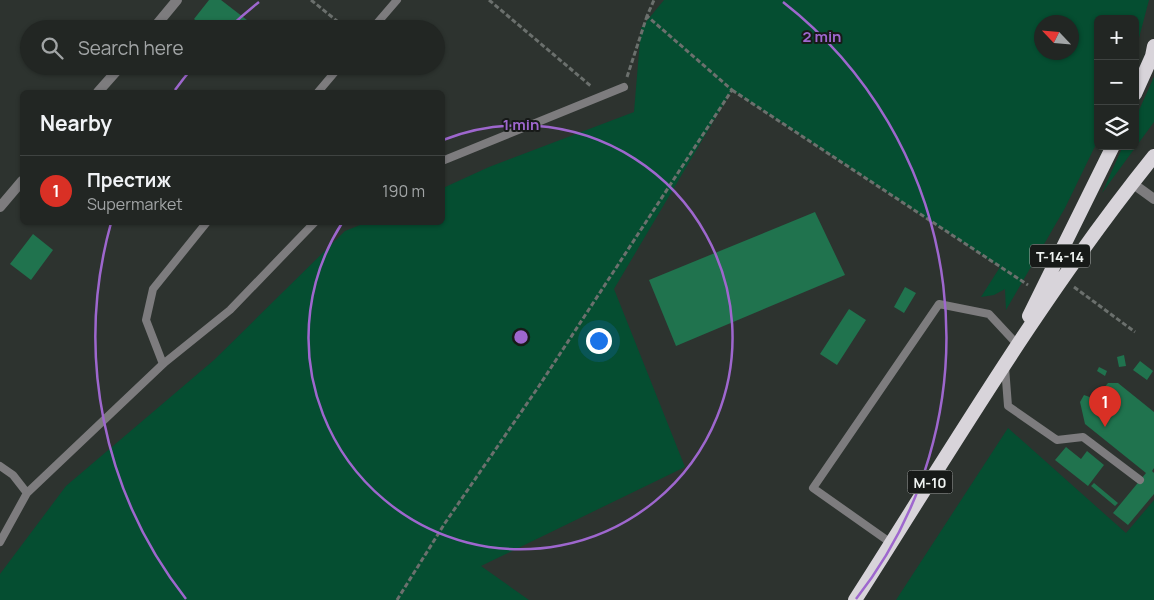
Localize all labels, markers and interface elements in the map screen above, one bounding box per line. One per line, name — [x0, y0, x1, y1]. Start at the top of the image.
north arrow — [1034, 15, 1079, 60]
map controls — [1094, 15, 1139, 150]
button: + — [1094, 15, 1139, 60]
search box — [20, 20, 445, 75]
text: 2 min — [802, 26, 842, 47]
icon: search — [38, 34, 66, 62]
text: Search here — [78, 35, 184, 61]
button: − — [1094, 60, 1139, 105]
button: layers — [1094, 105, 1139, 150]
text: Nearby — [40, 109, 112, 137]
text: 1 min — [503, 114, 539, 135]
text: Престиж — [87, 167, 171, 193]
text: 1 — [52, 180, 60, 202]
text: 190 m — [382, 180, 425, 202]
text: Supermarket — [87, 193, 183, 215]
road number: Т-14-14 — [1030, 245, 1090, 268]
centre of rings — [512, 328, 530, 346]
your location — [586, 328, 612, 354]
pin: 1 — [1089, 386, 1121, 427]
road number: М-10 — [908, 471, 952, 494]

